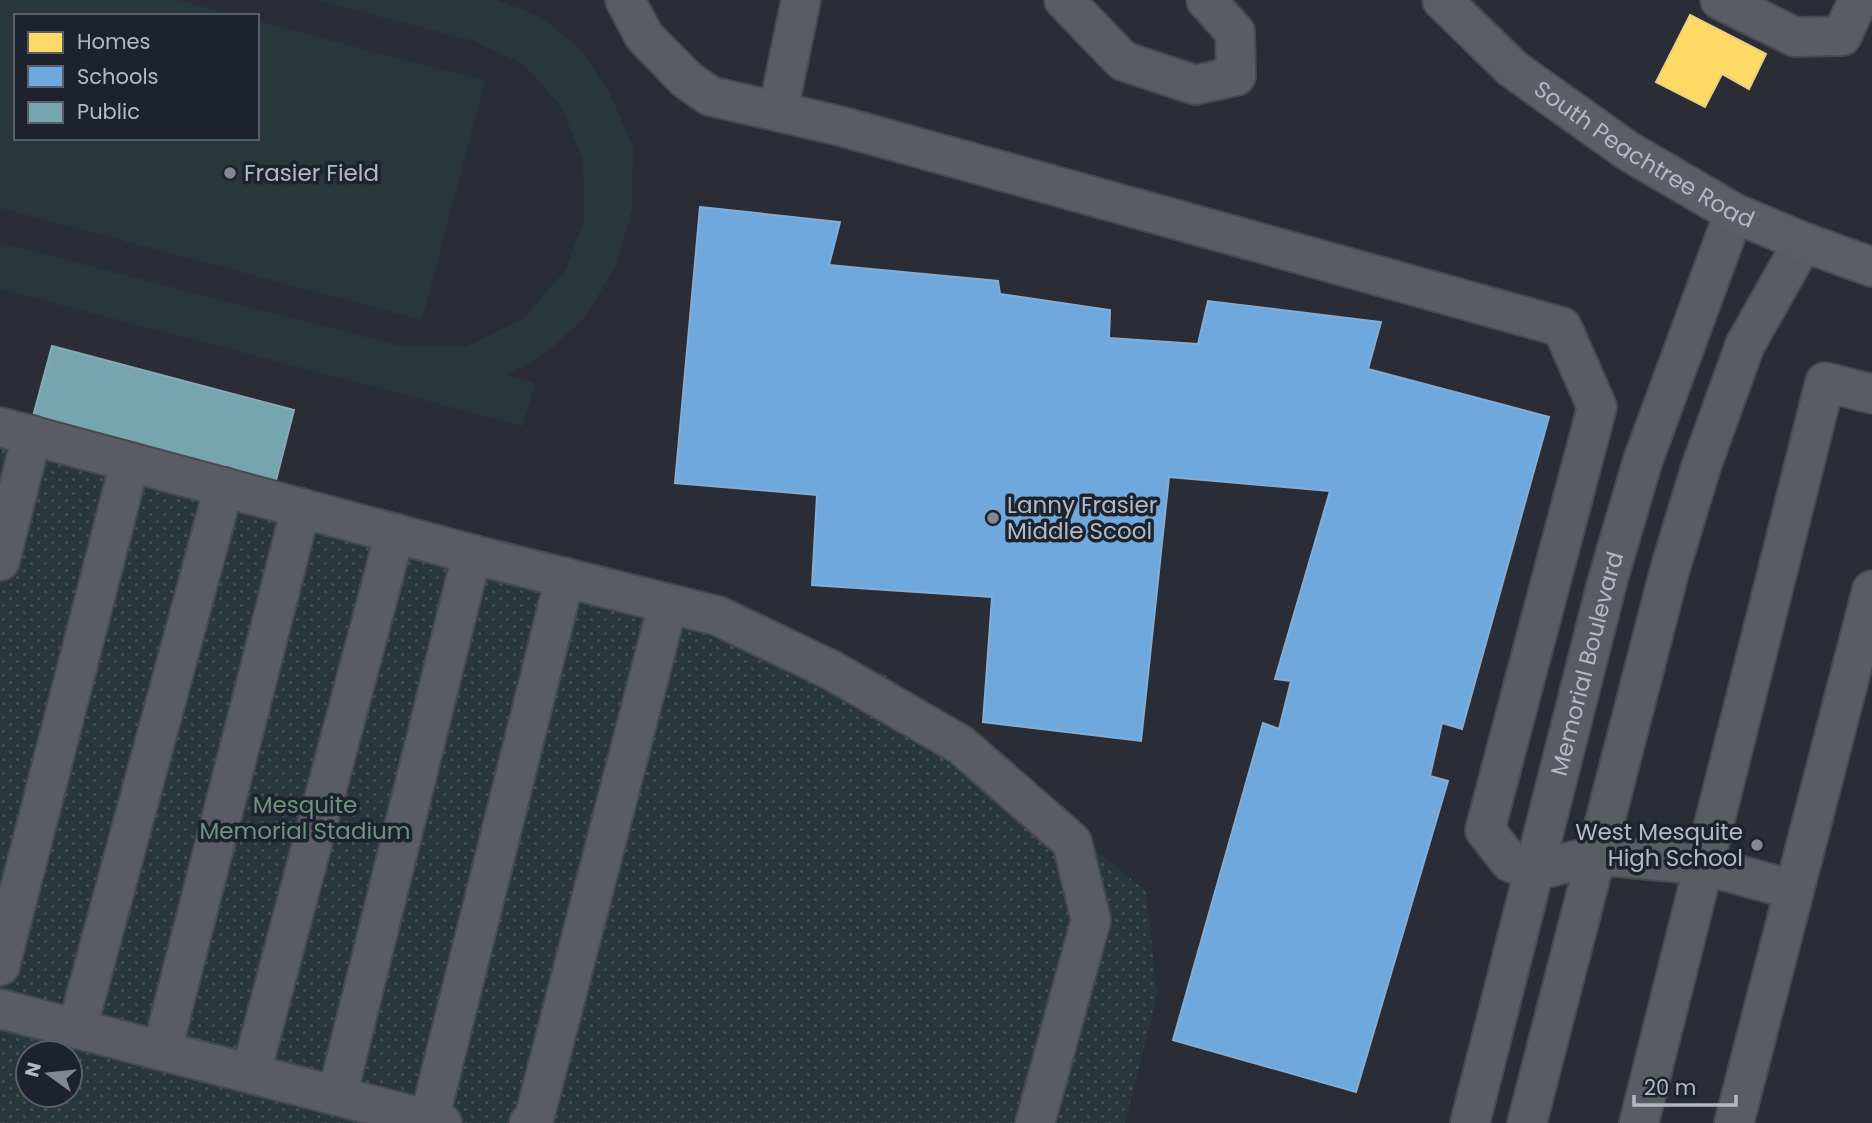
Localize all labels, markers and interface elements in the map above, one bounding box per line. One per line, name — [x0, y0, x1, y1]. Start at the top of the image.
legend — [14, 14, 259, 140]
text: Homes — [77, 27, 151, 56]
text: Schools — [77, 62, 159, 91]
street label: South Peachtree Road — [1527, 73, 1759, 236]
text: Public — [77, 97, 140, 126]
place label: Frasier Field — [244, 157, 379, 189]
marker: Frasier Field — [222, 165, 238, 181]
place label: Lanny Frasier Middle Scool — [1007, 489, 1157, 547]
marker: Lanny Frasier Middle Scool — [985, 510, 1001, 526]
street label: Memorial Boulevard — [1543, 548, 1631, 779]
park label: Mesquite Memorial Stadium — [199, 789, 411, 847]
place label: West Mesquite High School — [1575, 816, 1743, 874]
marker: West Mesquite High School — [1749, 837, 1765, 853]
north arrow — [14, 1039, 84, 1109]
text: N — [18, 1059, 48, 1080]
scale bar — [1634, 1064, 1736, 1108]
text: 20 m — [1644, 1073, 1697, 1102]

